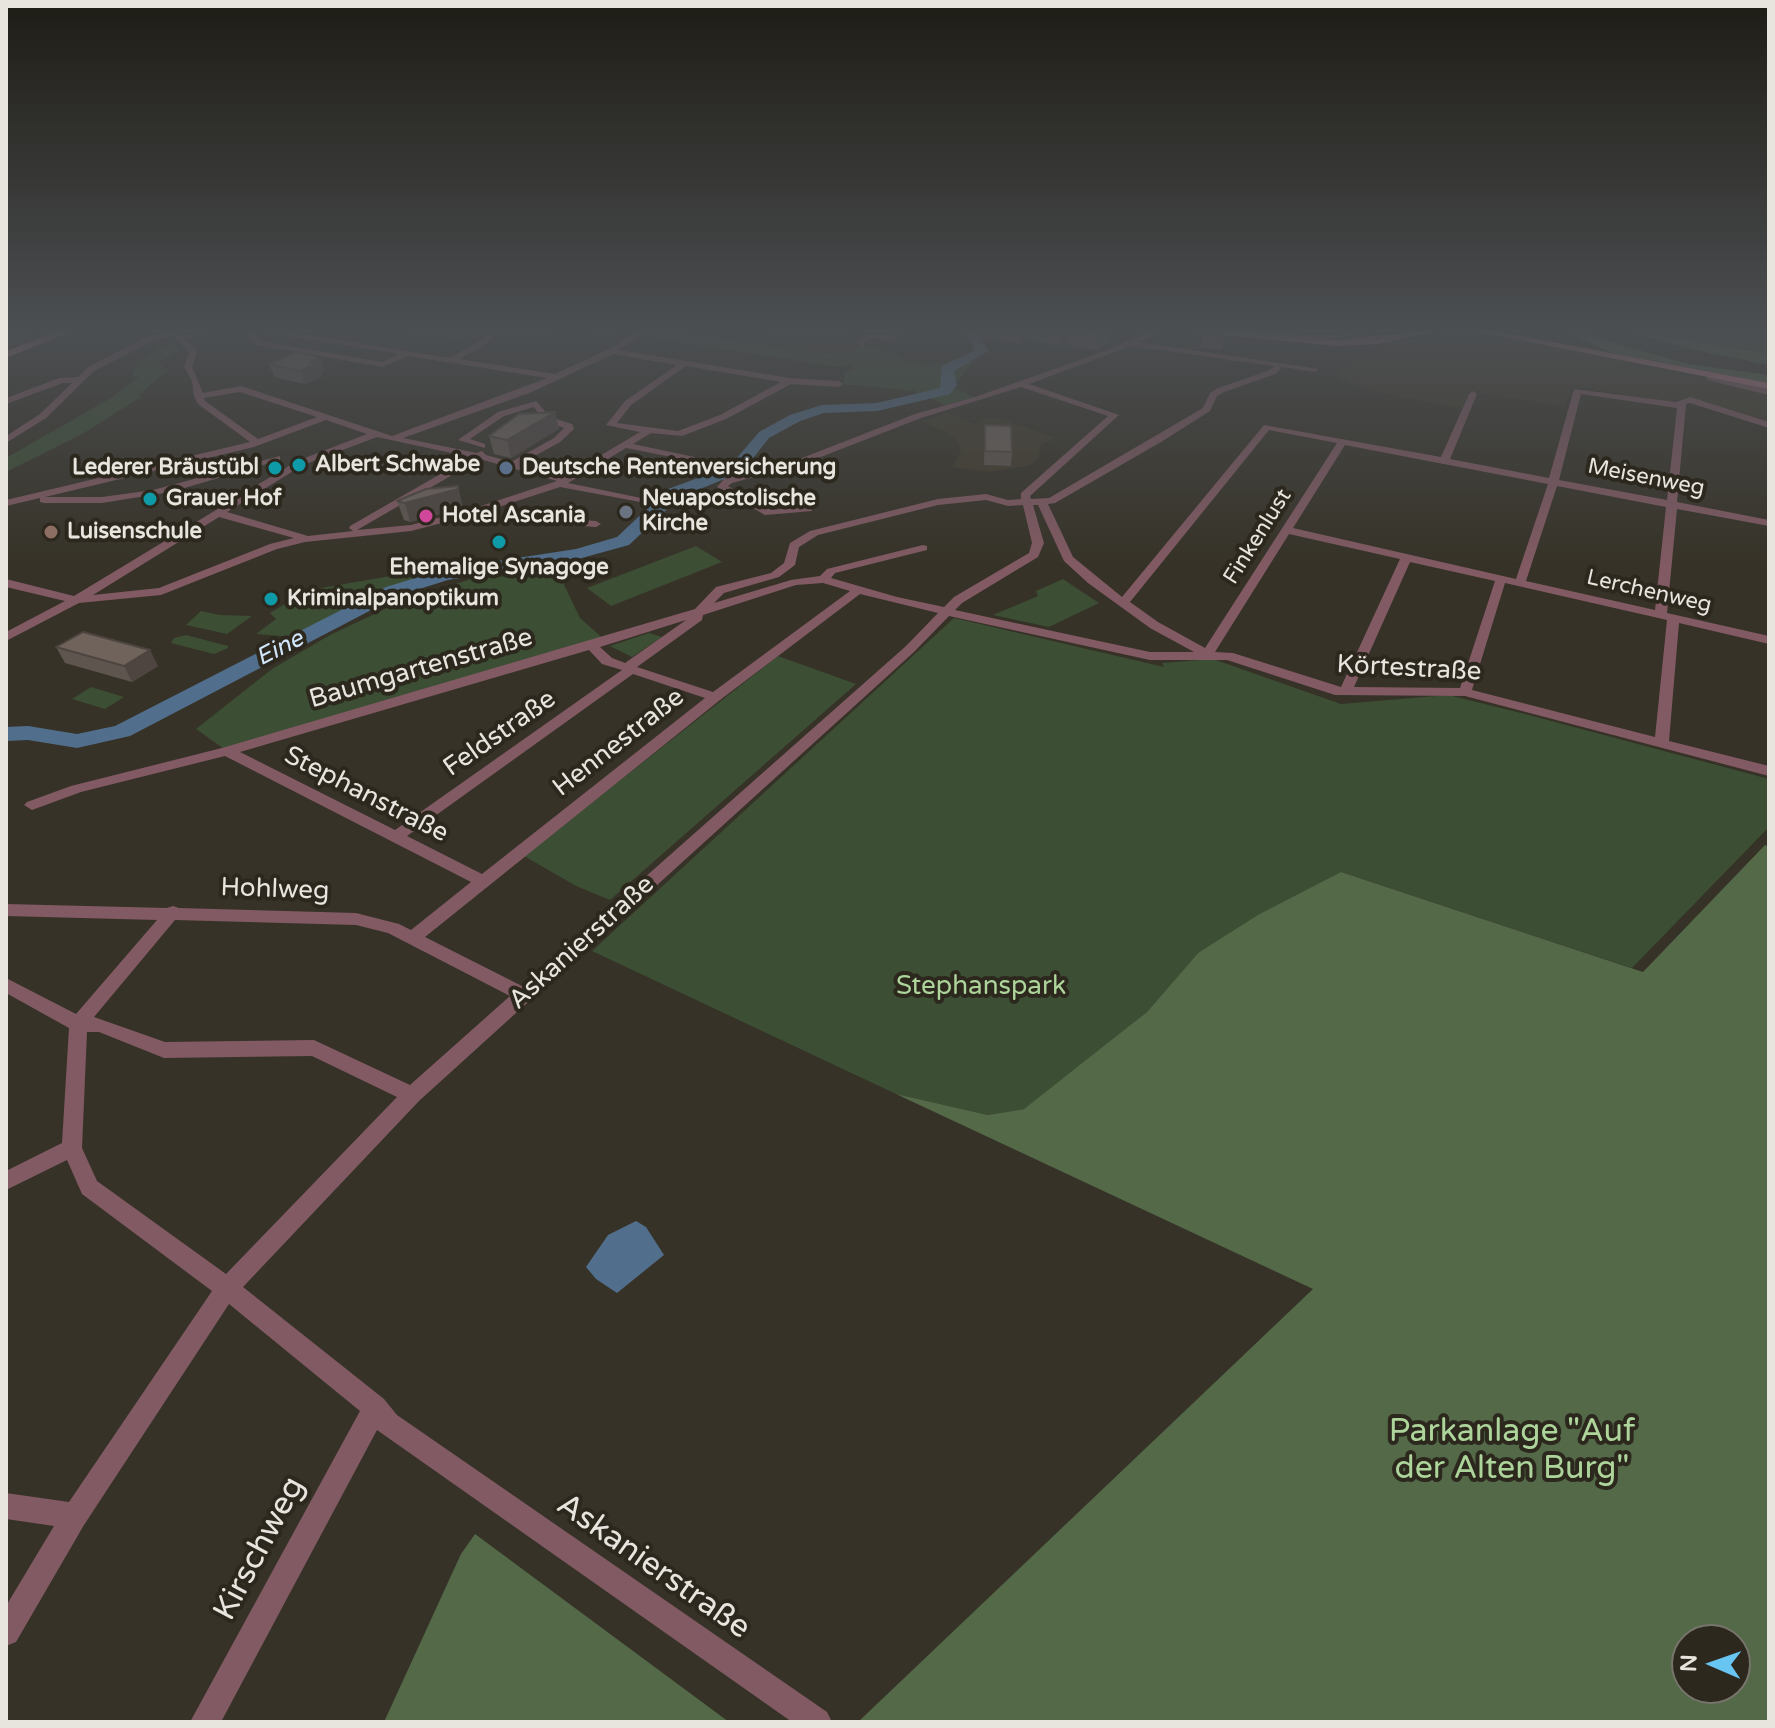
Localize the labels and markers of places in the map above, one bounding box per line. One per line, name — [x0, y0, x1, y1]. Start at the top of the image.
place label: Albert Schwabe — [315, 452, 480, 478]
place label: Lederer Bräustübl — [72, 455, 259, 481]
place label: Deutsche Rentenversicherung — [522, 455, 836, 481]
marker: Albert Schwabe — [290, 456, 308, 474]
marker: Lederer Bräustübl — [266, 459, 284, 477]
marker: Deutsche Rentenversicherung — [497, 459, 515, 477]
place label: Grauer Hof — [166, 486, 281, 512]
place label: Neuapostolische Kirche — [642, 486, 816, 538]
marker: Grauer Hof — [141, 490, 159, 508]
place label: Hotel Ascania — [442, 503, 586, 529]
marker: Neuapostolische Kirche — [617, 503, 635, 521]
marker: Hotel Ascania — [417, 507, 435, 525]
place label: Luisenschule — [67, 519, 202, 545]
marker: Luisenschule — [42, 523, 60, 541]
marker: Ehemalige Synagoge — [490, 533, 508, 551]
place label: Ehemalige Synagoge — [389, 555, 609, 581]
place label: Kriminalpanoptikum — [287, 586, 499, 612]
marker: Kriminalpanoptikum — [262, 590, 280, 608]

